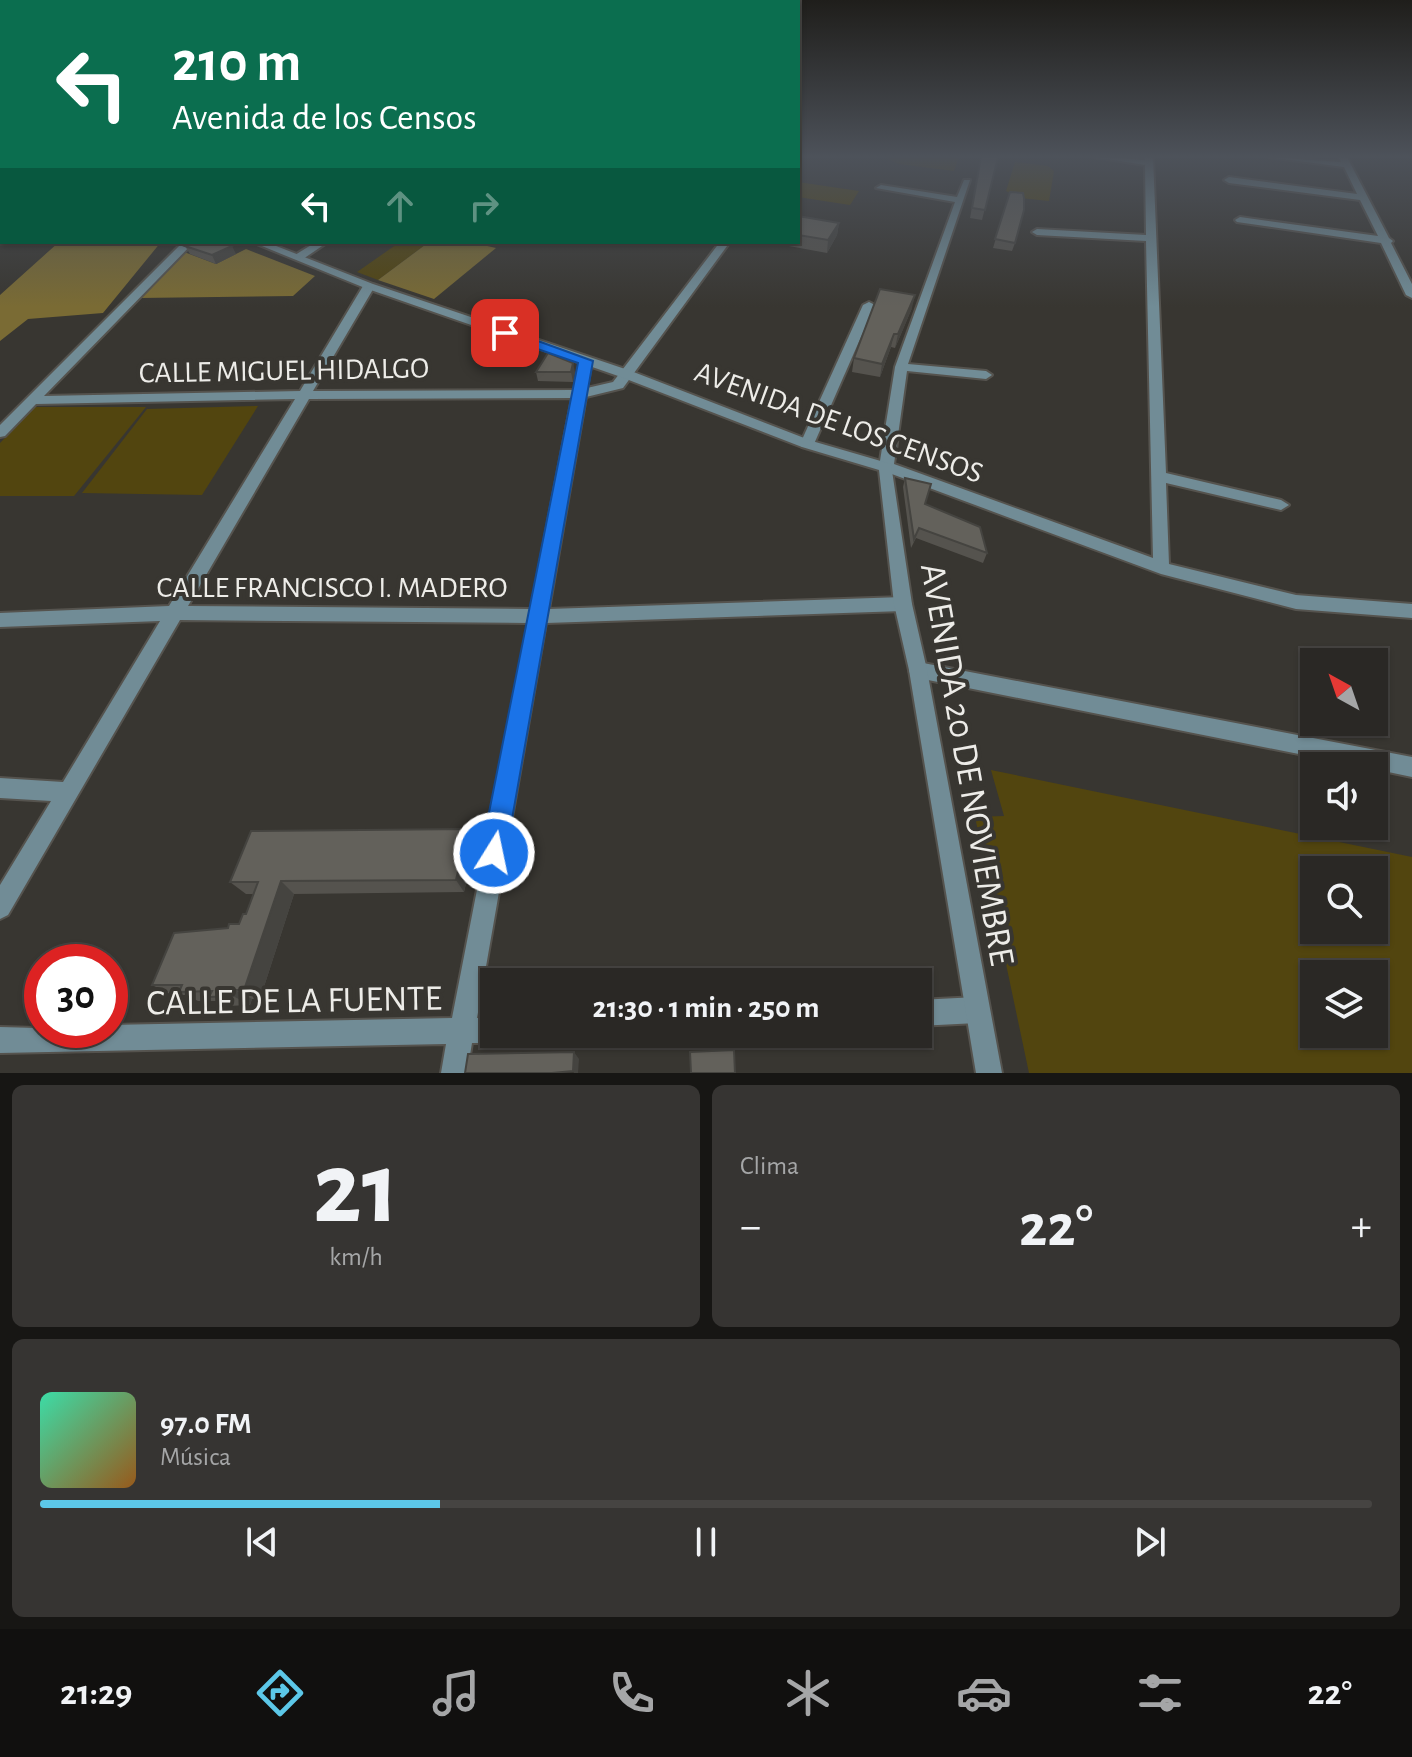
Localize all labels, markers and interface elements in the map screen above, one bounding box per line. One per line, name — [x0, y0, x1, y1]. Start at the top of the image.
icon: left — [40, 32, 144, 136]
text: 210 m — [172, 35, 301, 91]
text: Avenida de los Censos — [172, 100, 476, 136]
icon: left — [294, 184, 338, 228]
icon: ahead — [378, 184, 422, 228]
icon: right — [462, 184, 506, 228]
pin — [471, 299, 539, 367]
icon: arrive — [483, 311, 527, 355]
street label: CALLE MIGUEL HIDALGO — [139, 353, 430, 389]
street label: AVENIDA DE LOS CENSOS — [691, 357, 987, 489]
street label: AVENIDA 20 DE NOVIEMBRE — [914, 560, 1020, 968]
street label: CALLE FRANCISCO I. MADERO — [157, 573, 507, 603]
north arrow — [1300, 648, 1388, 736]
map controls — [1300, 648, 1388, 1048]
button: sound — [1300, 752, 1388, 840]
position arrow — [452, 811, 536, 895]
button: search — [1300, 856, 1388, 944]
speed limit sign: 30 — [24, 944, 128, 1048]
button: layers — [1300, 960, 1388, 1048]
street label: CALLE DE LA FUENTE — [146, 980, 442, 1022]
text: 21:30 · 1 min · 250 m — [593, 993, 819, 1023]
text: 21 — [313, 1138, 399, 1242]
text: Clima — [740, 1153, 799, 1179]
text: 22° — [1019, 1197, 1093, 1257]
text: − — [740, 1205, 761, 1249]
text: + — [1351, 1205, 1372, 1249]
text: km/h — [329, 1244, 383, 1270]
text: 97.0 FM — [160, 1409, 252, 1439]
text: Música — [160, 1444, 231, 1470]
icon: previous — [240, 1520, 284, 1564]
icon: pause — [684, 1520, 728, 1564]
icon: next — [1128, 1520, 1172, 1564]
icon: directions — [252, 1665, 308, 1721]
icon: music — [428, 1665, 484, 1721]
icon: phone — [604, 1665, 660, 1721]
icon: climate — [780, 1665, 836, 1721]
icon: car — [956, 1665, 1012, 1721]
icon: filters — [1132, 1665, 1188, 1721]
text: 21:29 — [60, 1675, 132, 1711]
text: 22° — [1308, 1675, 1352, 1711]

